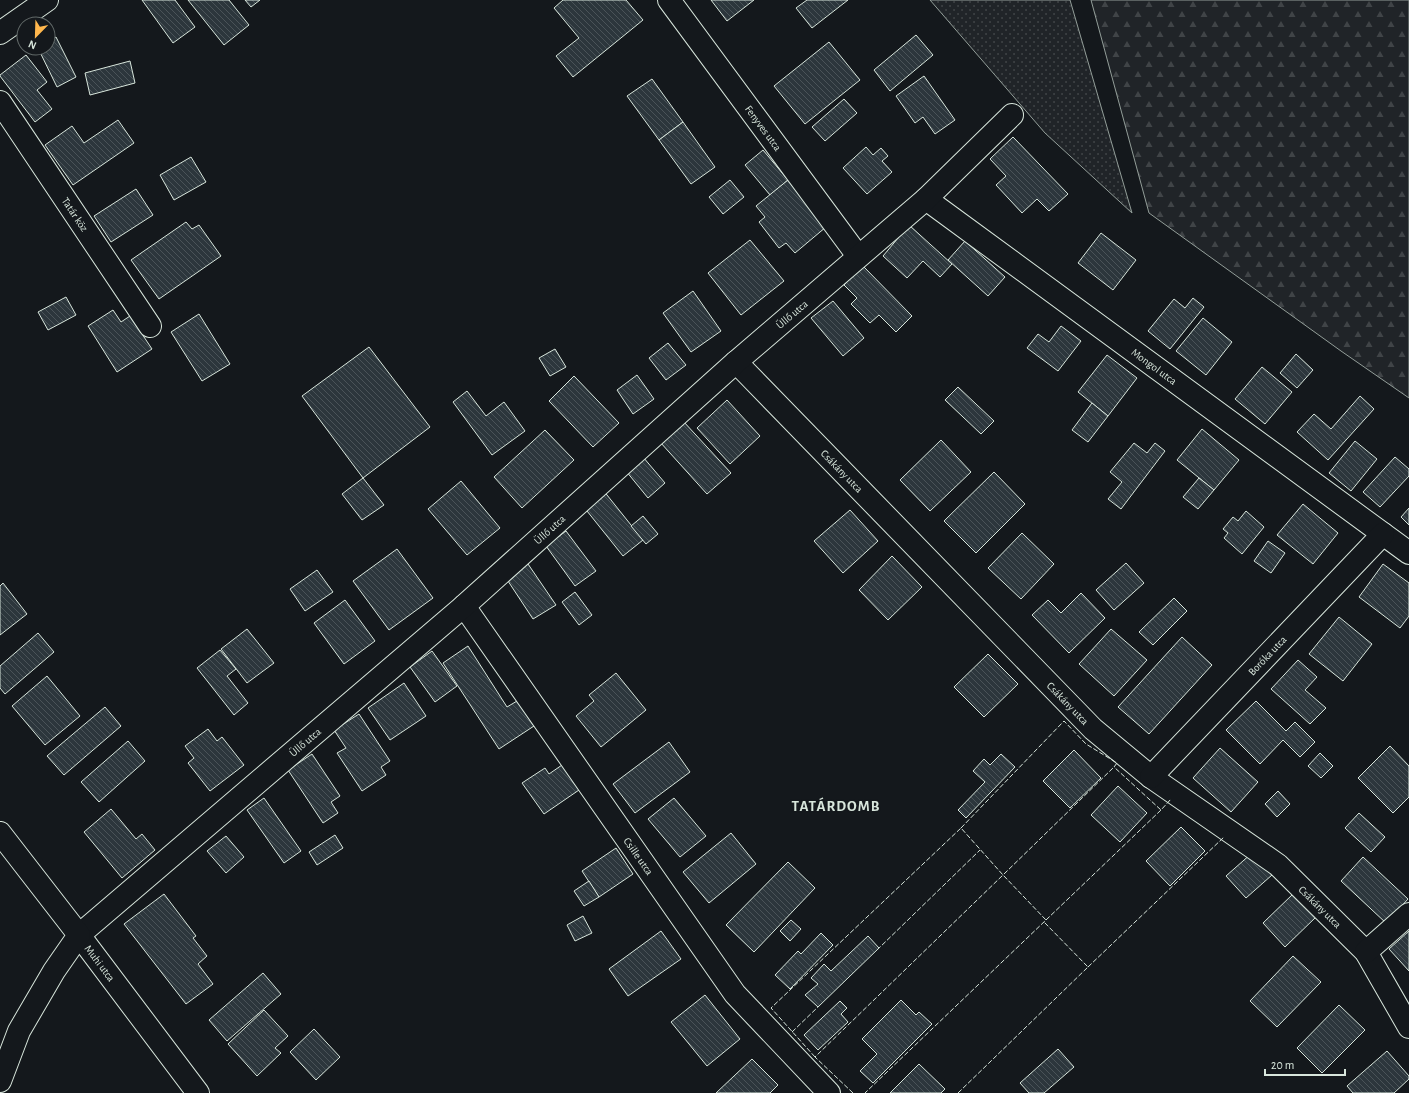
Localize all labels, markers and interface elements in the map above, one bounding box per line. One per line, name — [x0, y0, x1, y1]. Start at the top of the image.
north arrow — [16, 16, 56, 56]
text: N — [27, 38, 38, 51]
street label: Fenyves utca — [743, 103, 783, 153]
street label: Tatár köz — [59, 195, 90, 234]
street label: Üllő utca — [774, 298, 810, 331]
street label: Mongol utca — [1129, 347, 1179, 387]
street label: Csákány utca — [819, 448, 865, 495]
street label: Üllő utca — [532, 513, 567, 546]
street label: Boróka utca — [1246, 634, 1289, 678]
street label: Csákány utca — [1044, 680, 1091, 727]
street label: Üllő utca — [287, 726, 323, 759]
district label: TATÁRDOMB — [792, 797, 880, 814]
street label: Csille utca — [621, 836, 655, 877]
street label: Csákány utca — [1296, 884, 1343, 930]
street label: Muhi utca — [82, 943, 117, 984]
scale bar — [1265, 1051, 1345, 1077]
text: 20 m — [1271, 1059, 1294, 1071]

